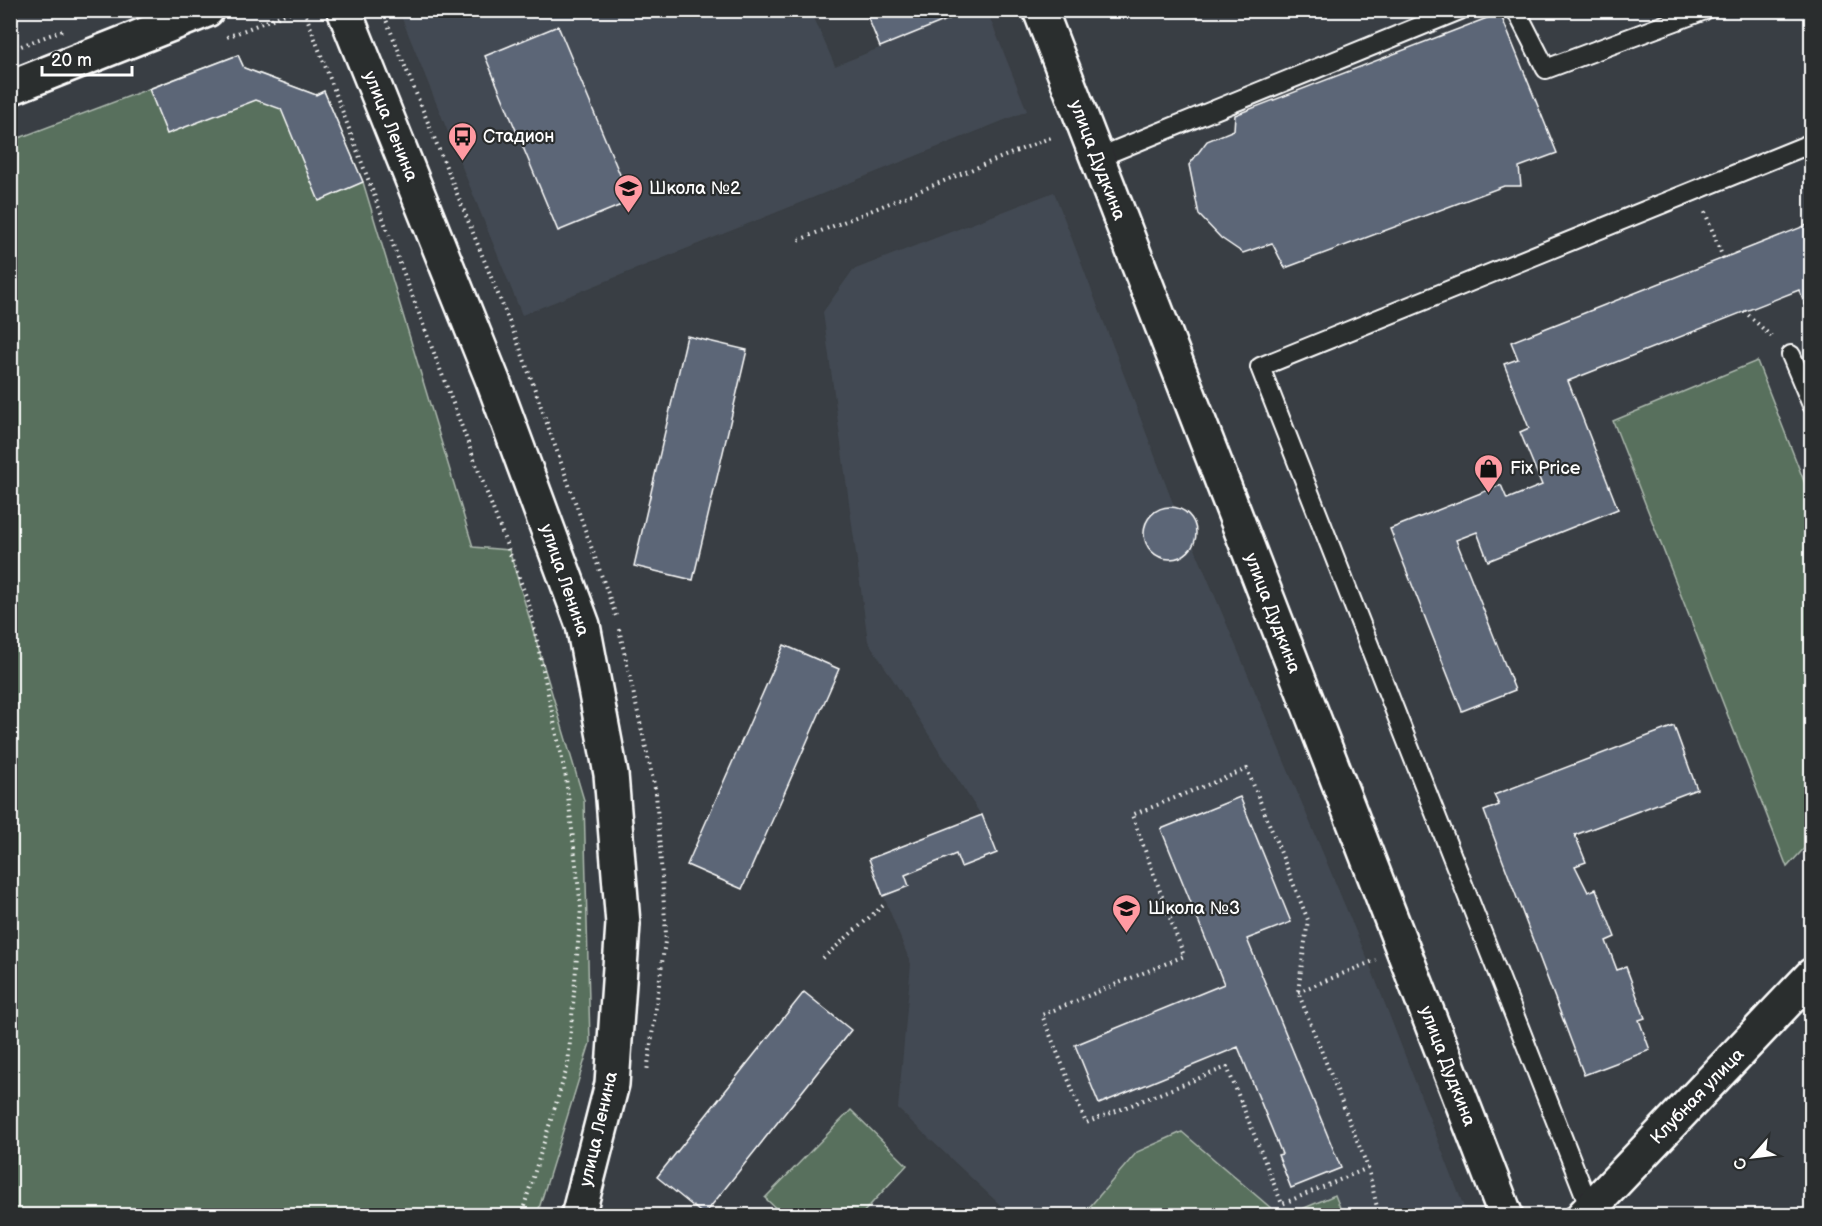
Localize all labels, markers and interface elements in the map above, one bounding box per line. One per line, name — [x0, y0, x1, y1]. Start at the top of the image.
scale bar — [42, 39, 132, 77]
text: 20 m — [51, 50, 92, 71]
street label: улица Ленина — [359, 68, 422, 185]
street label: улица Дудкина — [1065, 97, 1130, 224]
bus stop icon: Стадион — [446, 120, 478, 162]
place label: Стадион — [483, 126, 554, 147]
school or university icon: Школа №2 — [612, 172, 644, 214]
place label: Школа №2 — [649, 178, 741, 199]
shop icon: Fix Price — [1473, 452, 1505, 494]
place label: Fix Price — [1510, 458, 1581, 479]
street label: улица Ленина — [536, 521, 594, 639]
street label: улица Дудкина — [1240, 550, 1305, 677]
school or university icon: Школа №3 — [1111, 892, 1143, 934]
place label: Школа №3 — [1148, 898, 1240, 919]
street label: улица Дудкина — [1415, 1003, 1480, 1130]
street label: Клубная улица — [1646, 1044, 1749, 1149]
street label: улица Ленина — [575, 1069, 622, 1189]
north arrow — [1723, 1127, 1783, 1187]
text: С — [1730, 1154, 1752, 1173]

